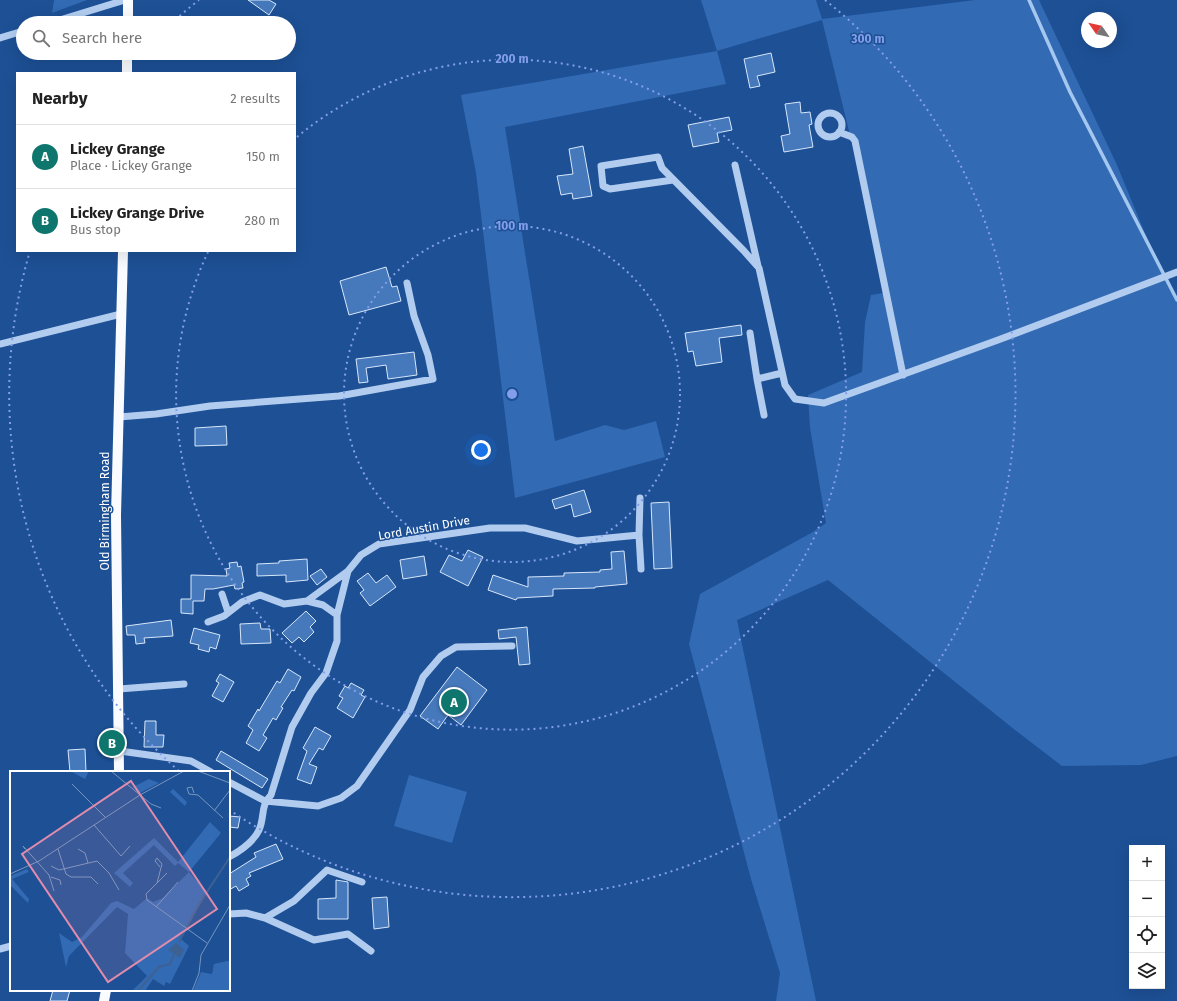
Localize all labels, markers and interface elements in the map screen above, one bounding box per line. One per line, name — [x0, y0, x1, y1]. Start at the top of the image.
north arrow — [1081, 12, 1117, 48]
search box — [16, 16, 296, 60]
icon: search — [30, 27, 52, 49]
text: Search here — [62, 29, 142, 47]
text: 300 m — [850, 32, 885, 46]
text: 200 m — [495, 52, 529, 66]
text: Nearby — [32, 88, 87, 109]
text: 2 results — [230, 91, 280, 106]
text: Lickey Grange — [70, 140, 165, 158]
text: A — [41, 149, 49, 164]
text: 150 m — [246, 149, 280, 164]
text: Place · Lickey Grange — [70, 158, 192, 173]
text: Lickey Grange Drive — [70, 204, 204, 222]
text: B — [41, 213, 49, 228]
text: 280 m — [245, 213, 280, 228]
text: 100 m — [496, 219, 528, 233]
text: Bus stop — [70, 222, 121, 237]
centre of rings — [505, 387, 519, 401]
your location — [471, 440, 491, 460]
street label: Old Birmingham Road — [98, 451, 112, 571]
street label: Lord Austin Drive — [377, 513, 471, 543]
pin: A — [441, 687, 467, 717]
pin: B — [99, 728, 125, 758]
inset map — [10, 771, 230, 991]
map controls — [1129, 845, 1165, 989]
button: + — [1129, 845, 1165, 881]
button: − — [1129, 881, 1165, 917]
button: locate — [1129, 917, 1165, 953]
button: layers — [1129, 953, 1165, 989]

